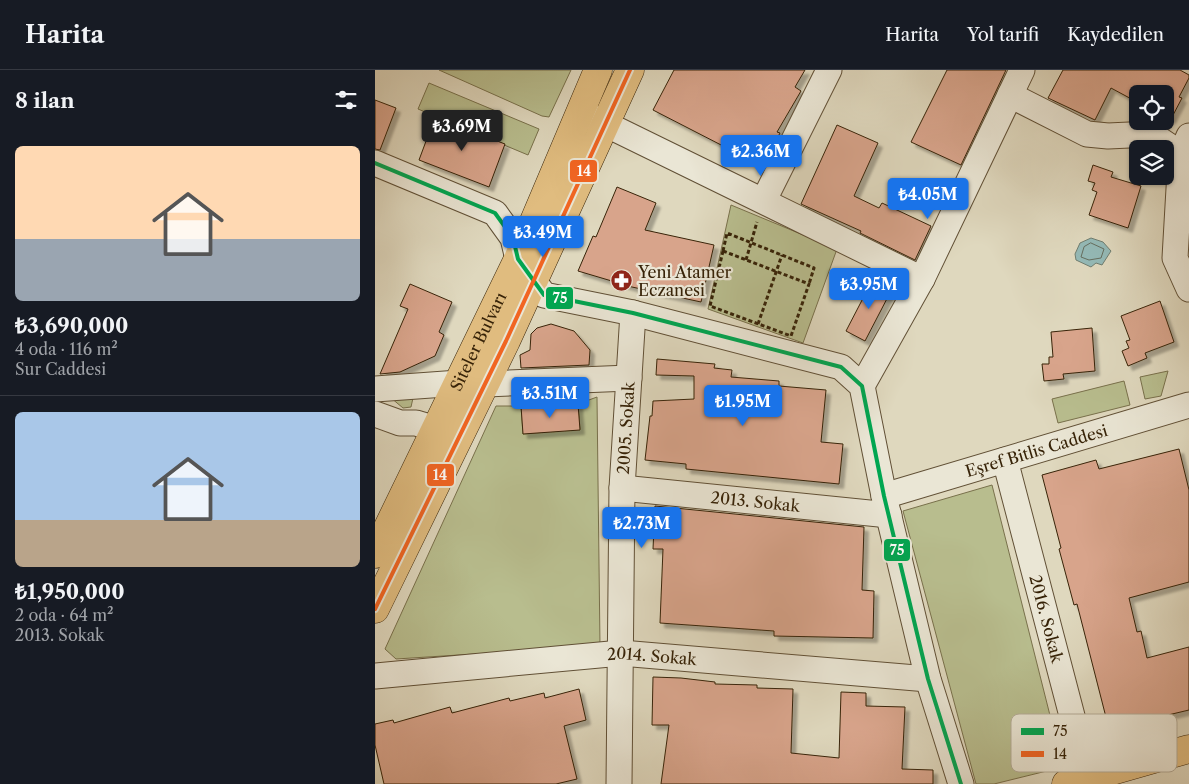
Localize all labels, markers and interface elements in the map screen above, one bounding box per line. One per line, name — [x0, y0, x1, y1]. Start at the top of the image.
text: Harita — [25, 20, 104, 49]
text: Harita — [885, 24, 939, 46]
text: Yol tarifi — [967, 24, 1039, 46]
text: Kaydedilen — [1067, 24, 1164, 46]
map controls — [1129, 85, 1174, 185]
button: locate — [1129, 85, 1174, 130]
icon: filters — [332, 86, 360, 114]
text: 8 ilan — [15, 88, 75, 113]
pin: ₺3.69M — [421, 109, 503, 152]
text: ₺3.69M — [433, 116, 491, 136]
pin: ₺2.36M — [720, 134, 802, 177]
button: layers — [1129, 140, 1174, 185]
text: ₺2.36M — [732, 141, 790, 161]
line badge: 14 — [569, 159, 598, 183]
text: 14 — [577, 162, 591, 180]
pin: ₺4.05M — [887, 178, 969, 220]
icon: home — [143, 179, 233, 269]
text: ₺4.05M — [899, 184, 957, 204]
pin: ₺3.49M — [502, 216, 584, 258]
text: ₺3.49M — [514, 222, 572, 242]
place label: Yeni Atamer Eczanesi — [637, 262, 732, 300]
pin: ₺3.95M — [828, 268, 910, 310]
pharmacy icon: Yeni Atamer Eczanesi — [610, 269, 634, 293]
text: ₺3.95M — [840, 274, 898, 294]
line badge: 75 — [545, 286, 574, 310]
street label: Siteler Bulvarı — [446, 289, 510, 394]
text: 75 — [553, 289, 568, 307]
text: ₺3,690,000 — [15, 313, 128, 338]
text: 4 oda · 116 m² — [15, 339, 118, 359]
text: Sur Caddesi — [15, 359, 106, 379]
pin: ₺3.51M — [509, 376, 591, 419]
street label: 2005. Sokak — [613, 380, 639, 475]
text: ₺3.51M — [522, 383, 578, 403]
pin: ₺1.95M — [702, 384, 784, 427]
text: ₺1.95M — [715, 391, 771, 411]
street label: Eşref Bitlis Caddesi — [963, 420, 1110, 481]
icon: home — [143, 444, 233, 534]
line badge: 14 — [426, 463, 455, 487]
text: 14 — [433, 466, 447, 484]
street label: 2013. Sokak — [710, 487, 802, 516]
pin: ₺2.73M — [601, 506, 683, 549]
text: ₺2.73M — [613, 513, 671, 533]
line badge: 75 — [883, 538, 911, 562]
text: 75 — [890, 541, 905, 559]
street label: 2016. Sokak — [1025, 573, 1068, 665]
text: ₺1,950,000 — [15, 579, 125, 604]
text: 2 oda · 64 m² — [15, 605, 114, 625]
text: 2013. Sokak — [15, 625, 104, 645]
street label: 2014. Sokak — [606, 643, 698, 669]
legend — [1011, 714, 1177, 772]
text: 75 — [1053, 722, 1068, 740]
text: 14 — [1053, 745, 1067, 763]

